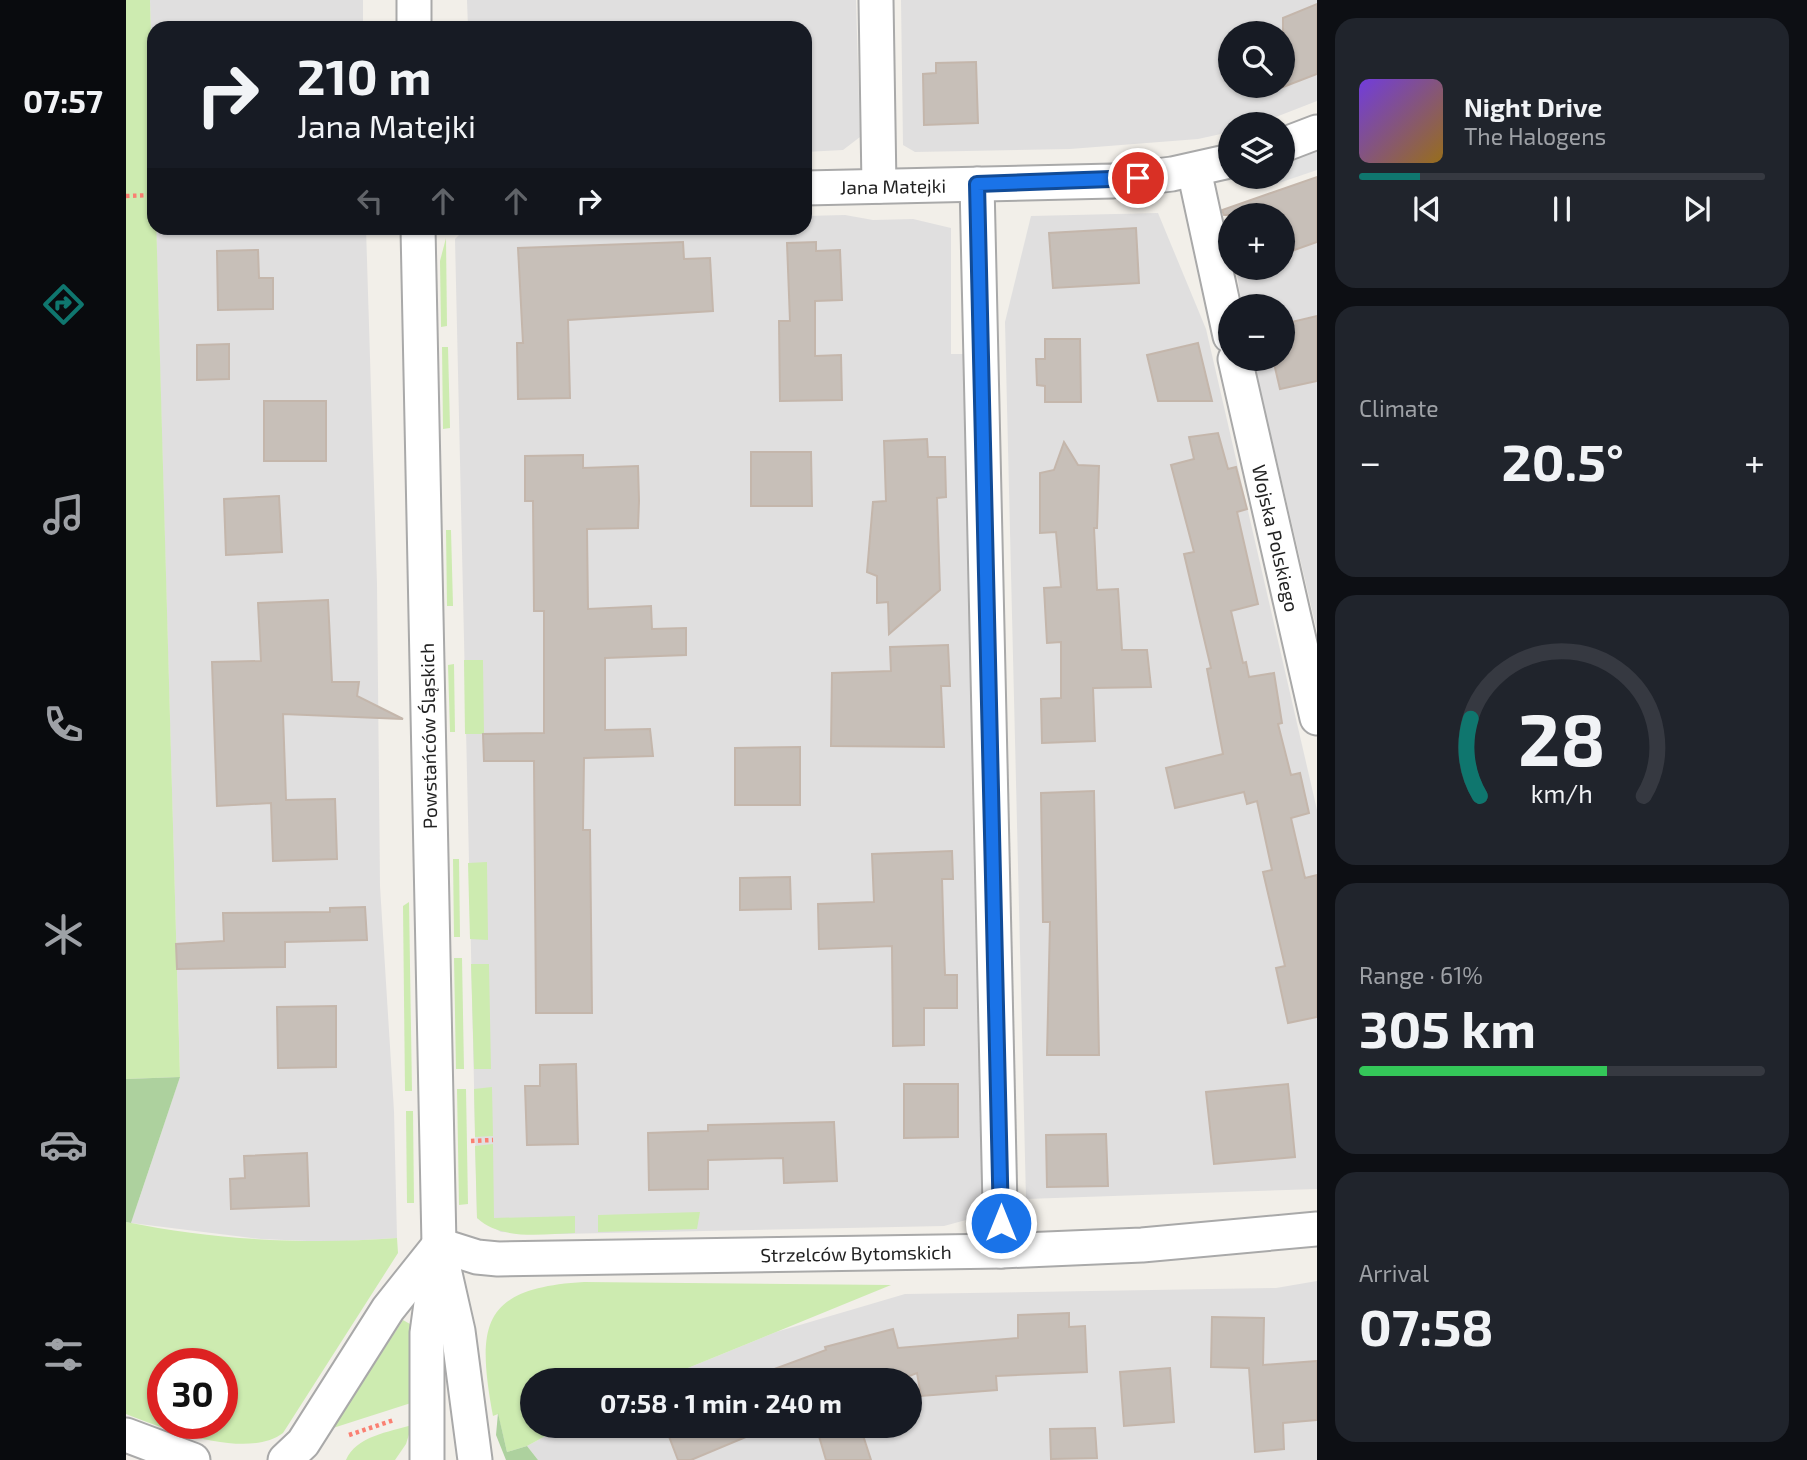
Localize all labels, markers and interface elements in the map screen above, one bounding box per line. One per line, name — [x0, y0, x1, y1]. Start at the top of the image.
map controls — [1218, 21, 1295, 371]
button: search — [1218, 21, 1295, 98]
text: 210 m — [297, 46, 431, 105]
icon: right — [182, 49, 273, 140]
text: 07:57 — [23, 81, 103, 119]
text: Night Drive — [1464, 91, 1602, 122]
text: Jana Matejki — [297, 106, 476, 144]
button: layers — [1218, 112, 1295, 189]
text: The Halogens — [1464, 122, 1606, 150]
pin — [1108, 148, 1168, 208]
icon: arrive — [1119, 159, 1157, 197]
street label: Jana Matejki — [840, 174, 946, 198]
icon: left — [351, 182, 389, 220]
icon: ahead — [424, 182, 462, 220]
icon: ahead — [497, 182, 535, 220]
icon: right — [570, 182, 608, 220]
icon: previous — [1408, 190, 1446, 228]
icon: pause — [1543, 190, 1581, 228]
icon: next — [1678, 190, 1716, 228]
button: + — [1218, 203, 1295, 280]
icon: directions — [39, 280, 88, 329]
button: − — [1218, 294, 1295, 371]
text: Climate — [1359, 394, 1439, 422]
text: 20.5° — [1501, 429, 1624, 491]
text: − — [1359, 438, 1381, 484]
text: + — [1744, 438, 1765, 484]
street label: Wojska Polskiego — [1248, 462, 1304, 614]
icon: music — [39, 490, 88, 539]
street label: Powstańców Śląskich — [415, 643, 441, 829]
text: 28 — [1518, 693, 1606, 781]
icon: phone — [39, 700, 88, 749]
text: km/h — [1531, 778, 1593, 808]
icon: climate — [39, 910, 88, 959]
text: Range · 61% — [1359, 961, 1483, 989]
text: 305 km — [1359, 996, 1536, 1058]
icon: car — [39, 1120, 88, 1169]
position arrow — [964, 1186, 1038, 1260]
street label: Strzelców Bytomskich — [760, 1240, 952, 1266]
text: Arrival — [1359, 1259, 1429, 1287]
text: 07:58 — [1359, 1294, 1494, 1356]
icon: filters — [39, 1330, 88, 1379]
speed limit sign: 30 — [147, 1348, 238, 1439]
text: 07:58 · 1 min · 240 m — [600, 1387, 842, 1418]

